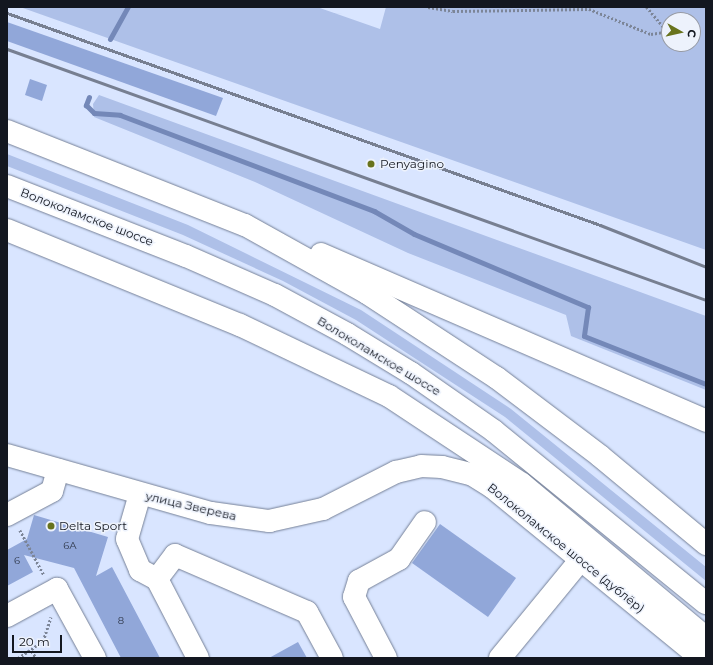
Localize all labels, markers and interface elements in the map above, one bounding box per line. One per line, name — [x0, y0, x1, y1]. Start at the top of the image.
north arrow — [661, 12, 701, 52]
text: С — [684, 29, 699, 38]
place label: Penyagino — [380, 157, 444, 171]
marker: Penyagino — [365, 158, 377, 170]
street label: Волоколамское шоссе — [18, 185, 156, 249]
street label: Волоколамское шоссе — [315, 313, 443, 399]
street label: Волоколамское шоссе (дублёр) — [485, 480, 647, 616]
street label: улица Зверева — [144, 489, 238, 523]
place label: Delta Sport — [59, 519, 127, 533]
marker: Delta Sport — [46, 521, 56, 531]
house number: 6А — [63, 540, 77, 552]
house number: 6 — [14, 555, 20, 567]
house number: 8 — [118, 615, 124, 627]
scale bar — [14, 627, 64, 653]
text: 20 m — [19, 634, 50, 649]

